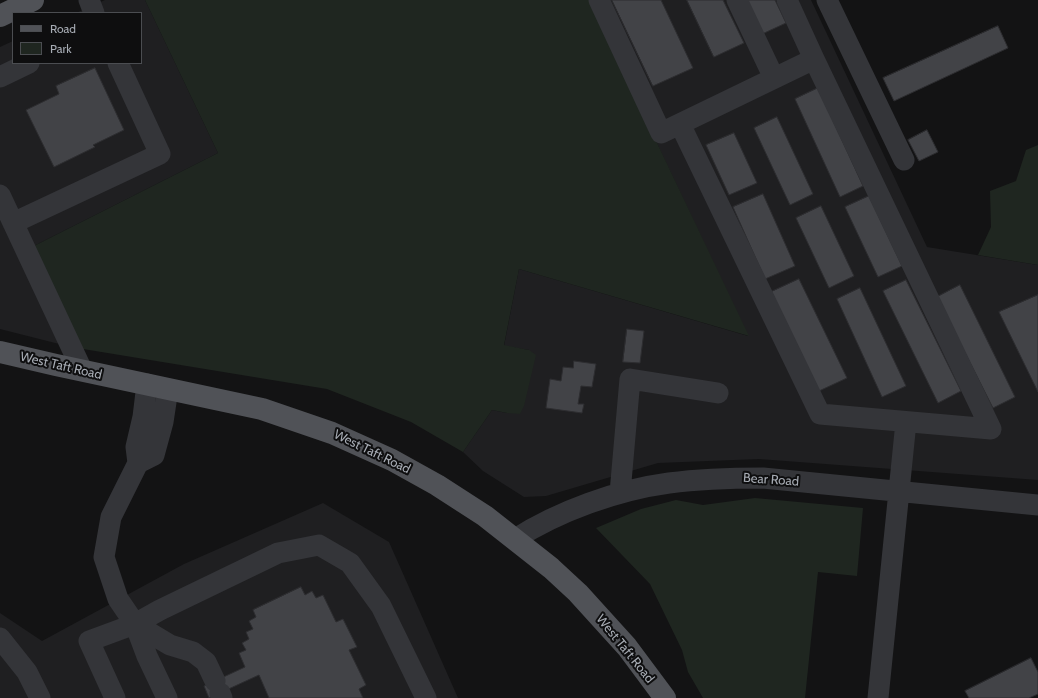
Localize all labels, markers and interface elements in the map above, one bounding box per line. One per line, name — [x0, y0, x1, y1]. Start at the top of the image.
legend — [12, 12, 142, 64]
text: Road — [50, 21, 76, 36]
text: Park — [50, 41, 72, 56]
street label: West Taft Road — [19, 349, 103, 383]
street label: West Taft Road — [331, 427, 413, 477]
street label: Bear Road — [743, 470, 799, 490]
street label: West Taft Road — [593, 612, 657, 686]

